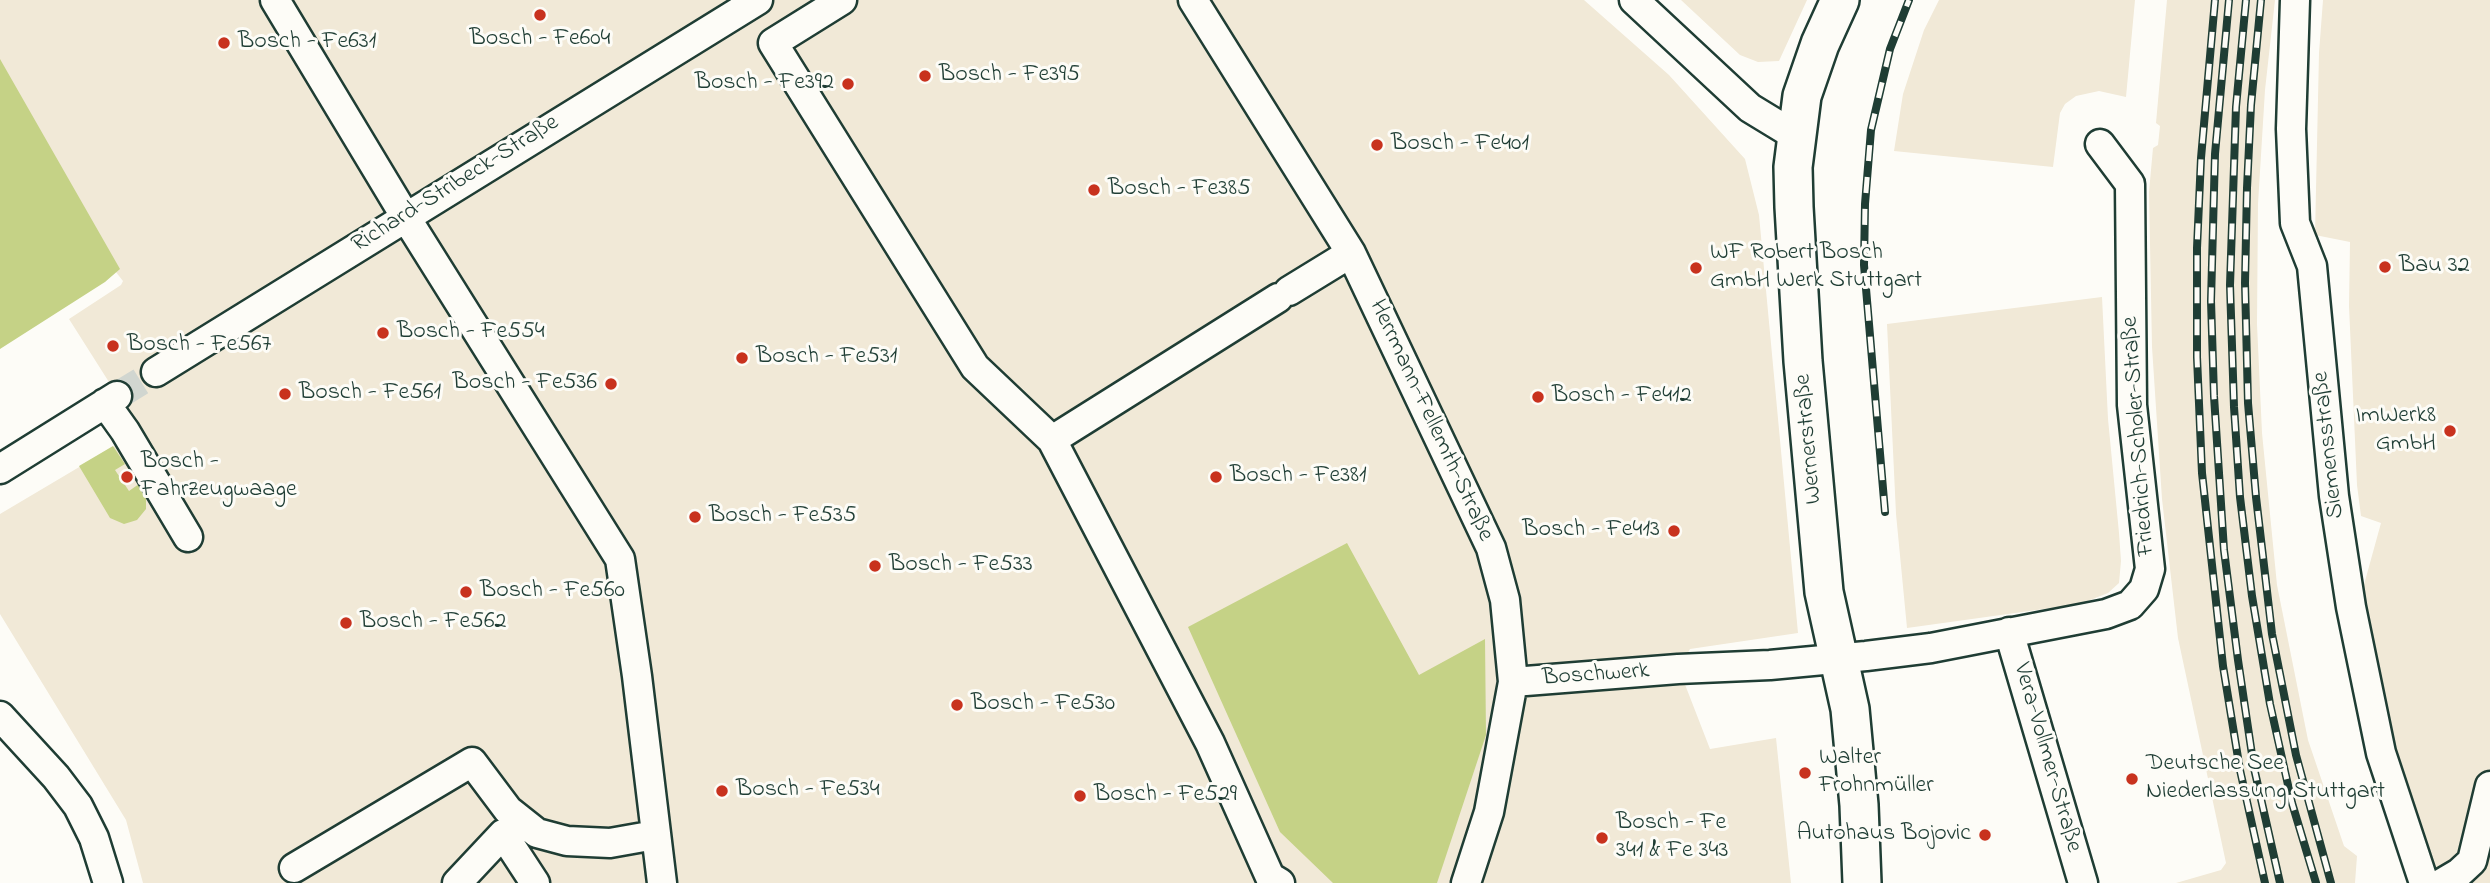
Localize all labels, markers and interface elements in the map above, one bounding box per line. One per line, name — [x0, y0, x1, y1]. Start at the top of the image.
marker: Bosch - Fe604 — [532, 7, 548, 23]
place label: Bosch - Fe604 — [469, 26, 611, 54]
place label: Bosch - Fe631 — [238, 29, 376, 57]
marker: Bosch - Fe631 — [216, 35, 232, 51]
place label: Bosch - Fe395 — [939, 62, 1080, 90]
marker: Bosch - Fe395 — [917, 68, 933, 84]
place label: Bosch - Fe392 — [695, 70, 834, 98]
marker: Bosch - Fe392 — [840, 76, 856, 92]
street label: Richard-Stribeck-Straße — [347, 110, 565, 260]
place label: Bosch - Fe401 — [1391, 131, 1529, 159]
marker: Bosch - Fe401 — [1369, 137, 1385, 153]
place label: Bosch - Fe385 — [1108, 176, 1251, 204]
marker: Bosch - Fe385 — [1086, 182, 1102, 198]
place label: WF Robert Bosch GmbH Werk Stuttgart — [1710, 240, 1922, 296]
place label: Bau 32 — [2399, 253, 2470, 281]
marker: Bau 32 — [2377, 259, 2393, 275]
marker: WF Robert Bosch GmbH Werk Stuttgart — [1688, 260, 1704, 276]
street label: Herrmann-Fellemth-Straße — [1361, 296, 1499, 546]
street label: Friedrich-Scholer-Straße — [2117, 315, 2163, 557]
place label: Bosch - Fe554 — [397, 319, 545, 347]
marker: Bosch - Fe554 — [375, 325, 391, 341]
place label: Bosch - Fe567 — [127, 332, 271, 360]
marker: Bosch - Fe567 — [105, 338, 121, 354]
place label: Bosch - Fe531 — [756, 344, 897, 372]
marker: Bosch - Fe531 — [734, 350, 750, 366]
place label: Bosch - Fe536 — [453, 370, 597, 398]
street label: Siemensstraße — [2308, 370, 2352, 520]
street label: Wernerstraße — [1790, 373, 1830, 505]
marker: Bosch - Fe536 — [603, 376, 619, 392]
place label: Bosch - Fe561 — [299, 380, 441, 408]
place label: Bosch - Fe412 — [1552, 383, 1692, 411]
marker: Bosch - Fe561 — [277, 386, 293, 402]
marker: Bosch - Fe412 — [1530, 389, 1546, 405]
place label: ImWerk8 GmbH — [2355, 403, 2436, 459]
marker: ImWerk8 GmbH — [2442, 423, 2458, 439]
place label: Bosch - Fahrzeugwaage — [141, 449, 297, 505]
place label: Bosch - Fe381 — [1230, 463, 1367, 491]
marker: Bosch - Fahrzeugwaage — [119, 469, 135, 485]
marker: Bosch - Fe381 — [1208, 469, 1224, 485]
place label: Bosch - Fe535 — [709, 503, 857, 531]
marker: Bosch - Fe535 — [687, 509, 703, 525]
place label: Bosch - Fe413 — [1522, 517, 1660, 545]
marker: Bosch - Fe413 — [1666, 523, 1682, 539]
place label: Bosch - Fe533 — [889, 552, 1033, 580]
marker: Bosch - Fe533 — [867, 558, 883, 574]
place label: Bosch - Fe560 — [480, 578, 625, 606]
marker: Bosch - Fe560 — [458, 584, 474, 600]
place label: Bosch - Fe562 — [360, 609, 506, 637]
marker: Bosch - Fe562 — [338, 615, 354, 631]
street label: Boschwerk — [1541, 658, 1651, 694]
street label: Vera-Vollmer-Straße — [2005, 660, 2087, 856]
place label: Bosch - Fe530 — [971, 691, 1115, 719]
marker: Bosch - Fe530 — [949, 697, 965, 713]
place label: Walter Frohnmüller — [1819, 745, 1934, 801]
place label: Deutsche See Niederlassung Stuttgart — [2146, 751, 2385, 807]
marker: Walter Frohnmüller — [1797, 765, 1813, 781]
marker: Deutsche See Niederlassung Stuttgart — [2124, 771, 2140, 787]
place label: Bosch - Fe534 — [736, 777, 880, 805]
place label: Bosch - Fe529 — [1094, 782, 1237, 810]
marker: Bosch - Fe534 — [714, 783, 730, 799]
marker: Bosch - Fe529 — [1072, 788, 1088, 804]
place label: Bosch - Fe 341 & Fe 343 — [1616, 810, 1728, 866]
place label: Autohaus Bojovic — [1797, 821, 1971, 849]
marker: Autohaus Bojovic — [1977, 827, 1993, 843]
marker: Bosch - Fe 341 & Fe 343 — [1594, 830, 1610, 846]

